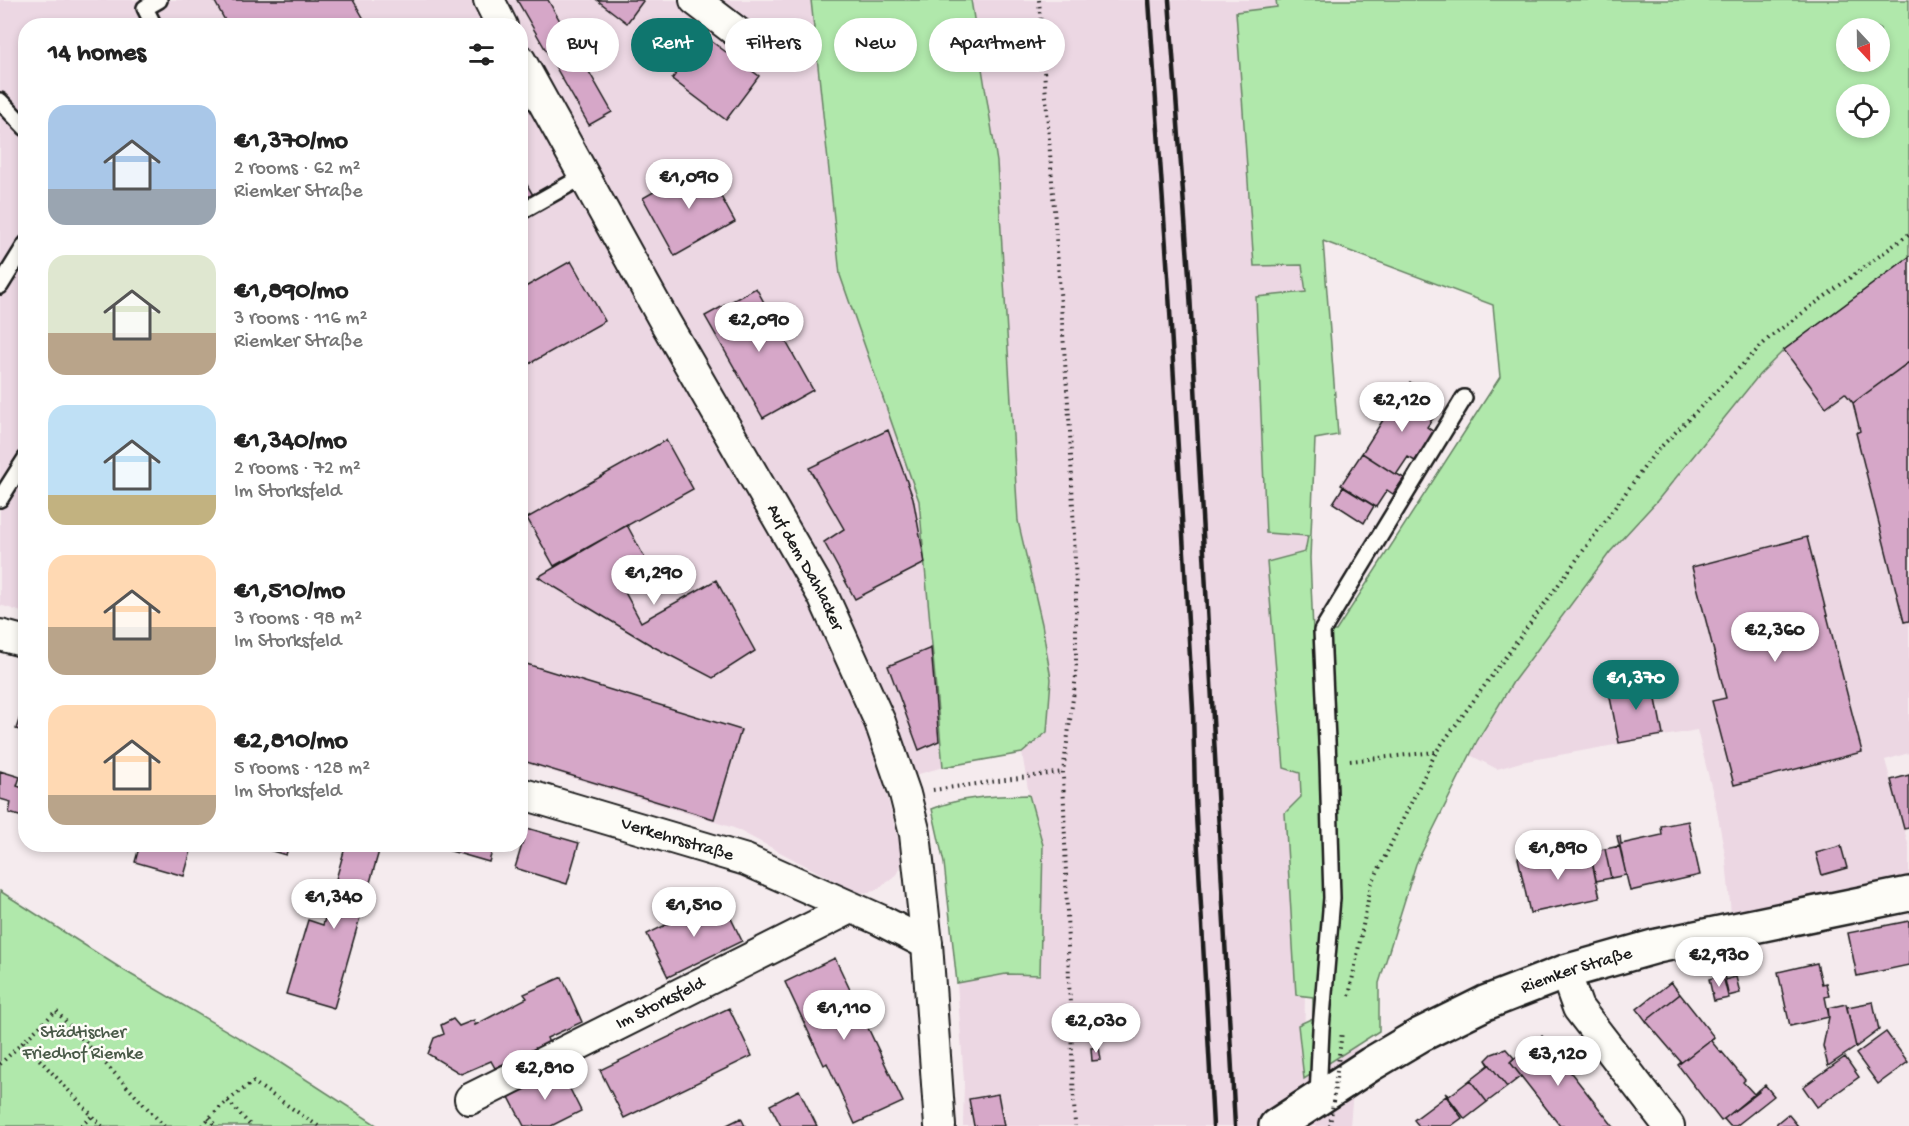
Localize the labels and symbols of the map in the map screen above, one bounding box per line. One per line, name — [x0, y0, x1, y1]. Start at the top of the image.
north arrow — [1836, 18, 1890, 72]
pin: €1,090 — [640, 159, 738, 210]
pin: €2,090 — [710, 302, 808, 353]
pin: €2,120 — [1353, 382, 1451, 433]
street label: Auf dem Dahlacker — [762, 500, 848, 635]
pin: €1,290 — [605, 555, 703, 606]
pin: €2,360 — [1726, 612, 1824, 663]
pin: €1,370 — [1587, 660, 1685, 711]
street label: Verkehrsstraße — [618, 813, 737, 866]
pin: €1,890 — [1509, 830, 1607, 881]
pin: €1,340 — [285, 879, 383, 930]
pin: €1,510 — [645, 887, 743, 938]
pin: €2,930 — [1670, 937, 1768, 988]
street label: Riemker Straße — [1518, 943, 1635, 999]
street label: Im Storksfeld — [612, 972, 710, 1035]
pin: €1,110 — [795, 990, 893, 1041]
pin: €2,030 — [1047, 1003, 1145, 1054]
park label: Städtischer Friedhof Riemke — [22, 1023, 144, 1065]
pin: €3,120 — [1509, 1036, 1607, 1087]
pin: €2,810 — [496, 1050, 594, 1101]

